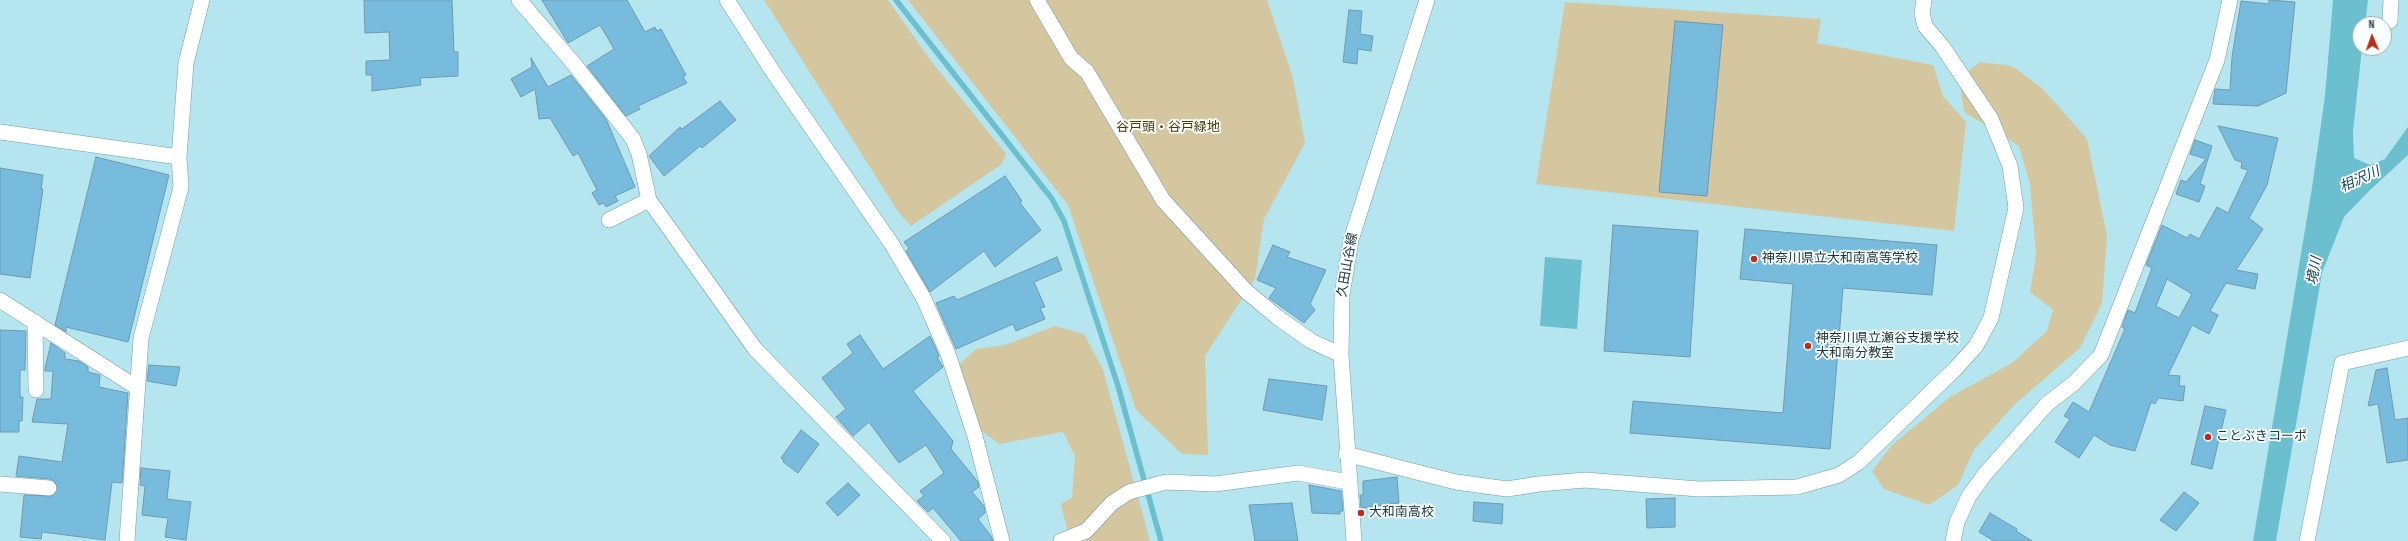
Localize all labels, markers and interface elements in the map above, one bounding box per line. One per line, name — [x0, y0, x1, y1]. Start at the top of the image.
north arrow — [2352, 16, 2392, 56]
text: N — [2368, 18, 2375, 31]
park label: 谷戸頭・谷戸緑地 — [1116, 120, 1220, 136]
water label: 相沢川 — [2337, 164, 2383, 196]
street label: 久田山谷線 — [1335, 232, 1361, 298]
place label: 神奈川県立大和南高等学校 — [1762, 251, 1918, 267]
marker: 神奈川県立大和南高等学校 — [1749, 254, 1759, 264]
water label: 境川 — [2304, 256, 2326, 286]
place label: 神奈川県立瀬谷支援学校 大和南分教室 — [1816, 331, 1959, 362]
marker: 神奈川県立瀬谷支援学校 大和南分教室 — [1803, 341, 1813, 351]
place label: ことぶきコーポ — [2216, 429, 2307, 445]
marker: ことぶきコーポ — [2203, 432, 2213, 442]
place label: 大和南高校 — [1369, 505, 1434, 521]
marker: 大和南高校 — [1356, 508, 1366, 518]

